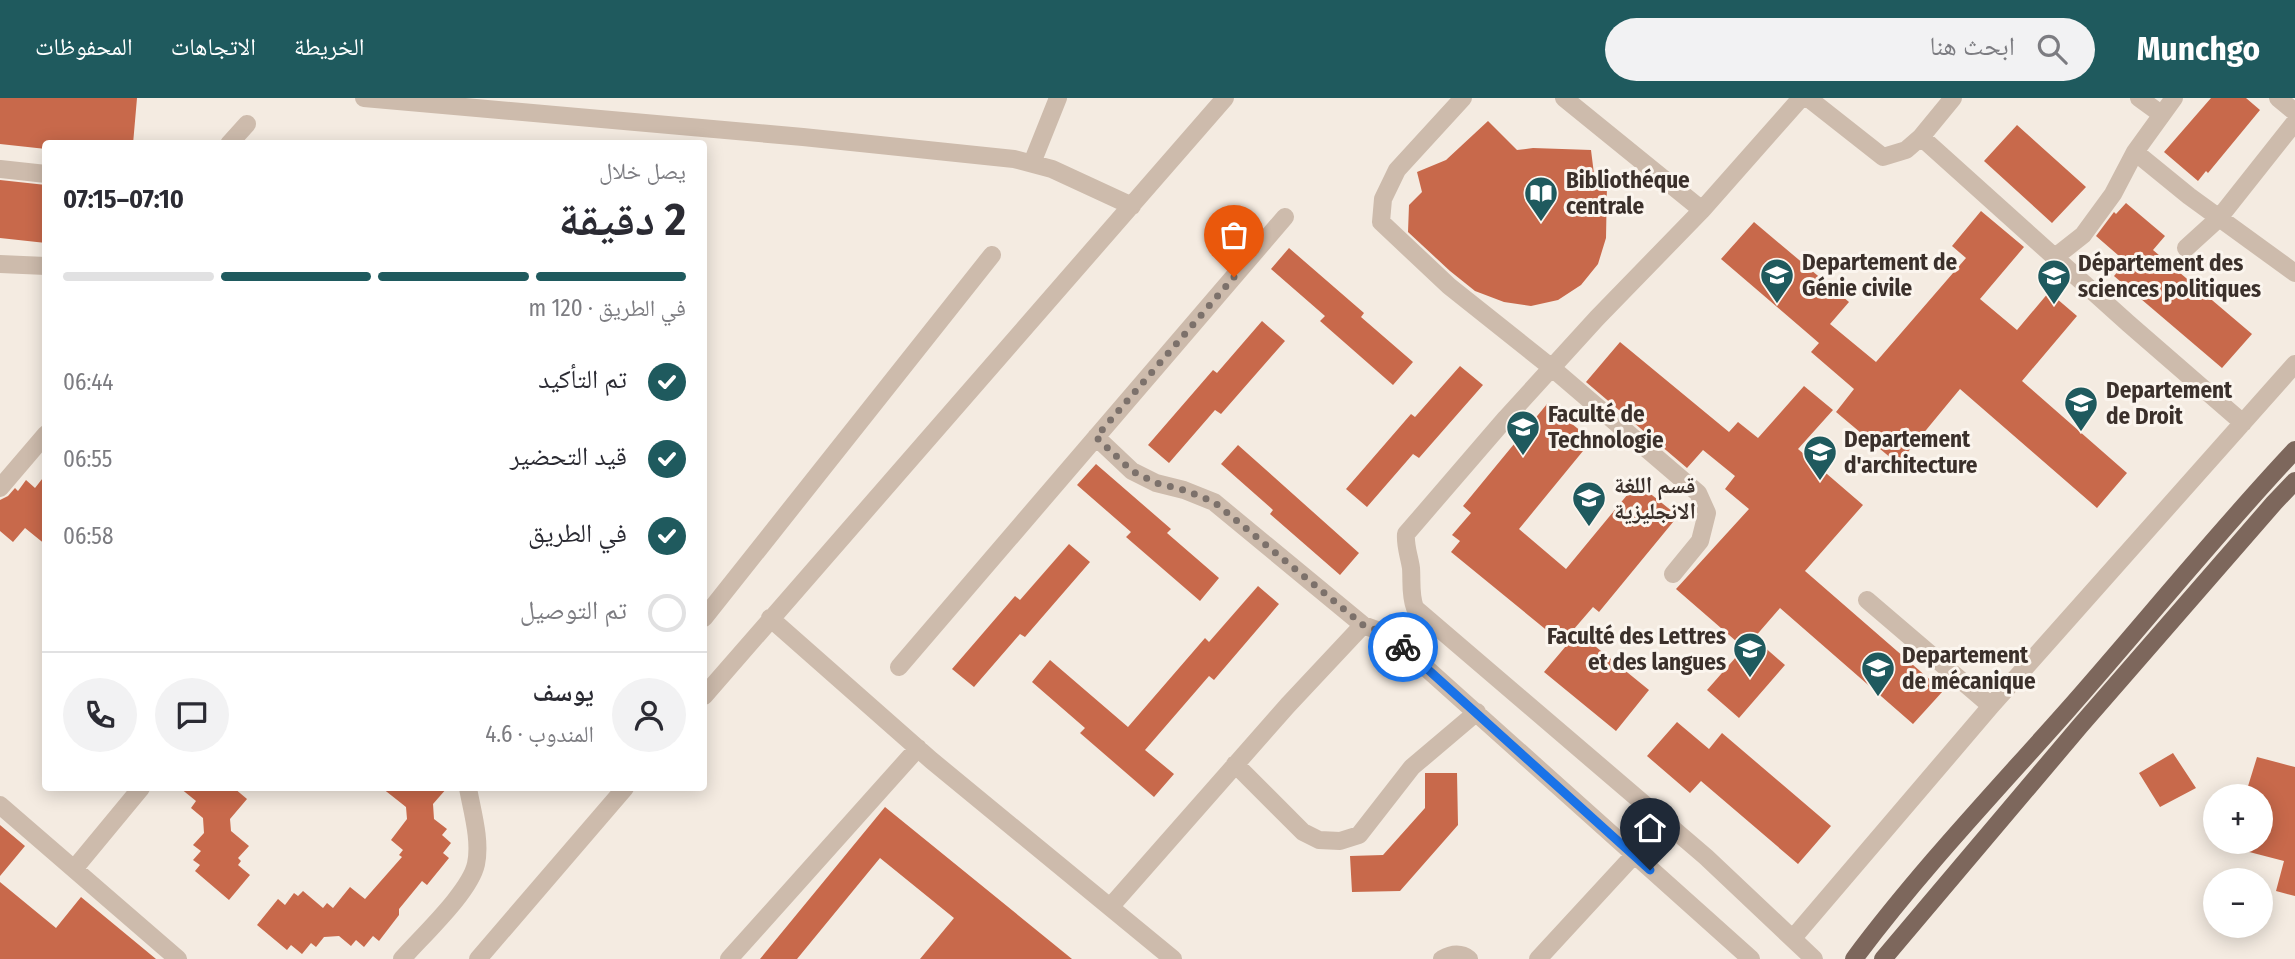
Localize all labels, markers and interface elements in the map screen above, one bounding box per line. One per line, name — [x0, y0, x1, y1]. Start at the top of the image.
search box — [1605, 18, 2095, 81]
text: Munchgo — [2137, 29, 2260, 69]
icon: search — [2033, 30, 2071, 68]
text: ابحث هنا — [1929, 31, 2015, 62]
text: المحفوظات — [35, 33, 133, 61]
text: الاتجاهات — [171, 33, 256, 61]
text: الخريطة — [294, 33, 365, 61]
text: يصل خلال — [599, 157, 686, 185]
place label: Bibliothéque centrale — [1566, 166, 1690, 220]
library icon: Bibliothéque centrale — [1522, 174, 1560, 223]
text: 07:10–07:15 — [63, 184, 184, 215]
text: 2 دقيقة — [559, 192, 686, 247]
pin — [1204, 205, 1264, 277]
icon: bag — [1215, 216, 1253, 254]
place label: Departement de Génie civile — [1802, 248, 1958, 302]
place label: Département des sciences politiques — [2078, 249, 2261, 303]
school or university icon: Departement de Génie civile — [1758, 256, 1796, 305]
school or university icon: Département des sciences politiques — [2035, 257, 2073, 306]
text: في الطريق · 120 m — [528, 294, 686, 322]
icon: check — [648, 363, 686, 401]
text: تم التأكيد — [538, 364, 627, 395]
text: 06:44 — [63, 368, 113, 396]
place label: Departement de Droit — [2106, 376, 2233, 430]
school or university icon: Departement de Droit — [2062, 384, 2100, 433]
place label: Faculté de Technologie — [1548, 400, 1664, 454]
school or university icon: Faculté de Technologie — [1504, 408, 1542, 457]
place label: Departement d'architecture — [1844, 425, 1978, 479]
school or university icon: Departement d'architecture — [1801, 433, 1839, 482]
icon: check — [648, 440, 686, 478]
text: قيد التحضير — [510, 441, 627, 472]
text: 06:55 — [63, 445, 112, 473]
place label: قسم اللغة الانجليزية — [1614, 471, 1696, 525]
school or university icon: قسم اللغة الانجليزية — [1570, 479, 1608, 528]
icon: check — [648, 517, 686, 555]
text: في الطريق — [528, 518, 627, 549]
text: 06:58 — [63, 522, 113, 550]
text: تم التوصيل — [520, 595, 627, 626]
courier — [1368, 612, 1438, 682]
place label: Faculté des Lettres et des langues — [1547, 622, 1726, 676]
icon: bike — [1384, 628, 1422, 666]
school or university icon: Faculté des Lettres et des langues — [1731, 630, 1769, 679]
place label: Departement de mécanique — [1902, 641, 2036, 695]
school or university icon: Departement de mécanique — [1859, 649, 1897, 698]
text: يوسف — [533, 677, 594, 708]
button: phone — [63, 678, 137, 752]
button: chat — [155, 678, 229, 752]
button: person — [612, 678, 686, 752]
text: المندوب · 4.6 — [485, 720, 594, 748]
map controls — [2203, 784, 2273, 938]
button: + — [2203, 784, 2273, 854]
pin — [1620, 798, 1680, 870]
icon: home — [1631, 809, 1669, 847]
button: − — [2203, 868, 2273, 938]

